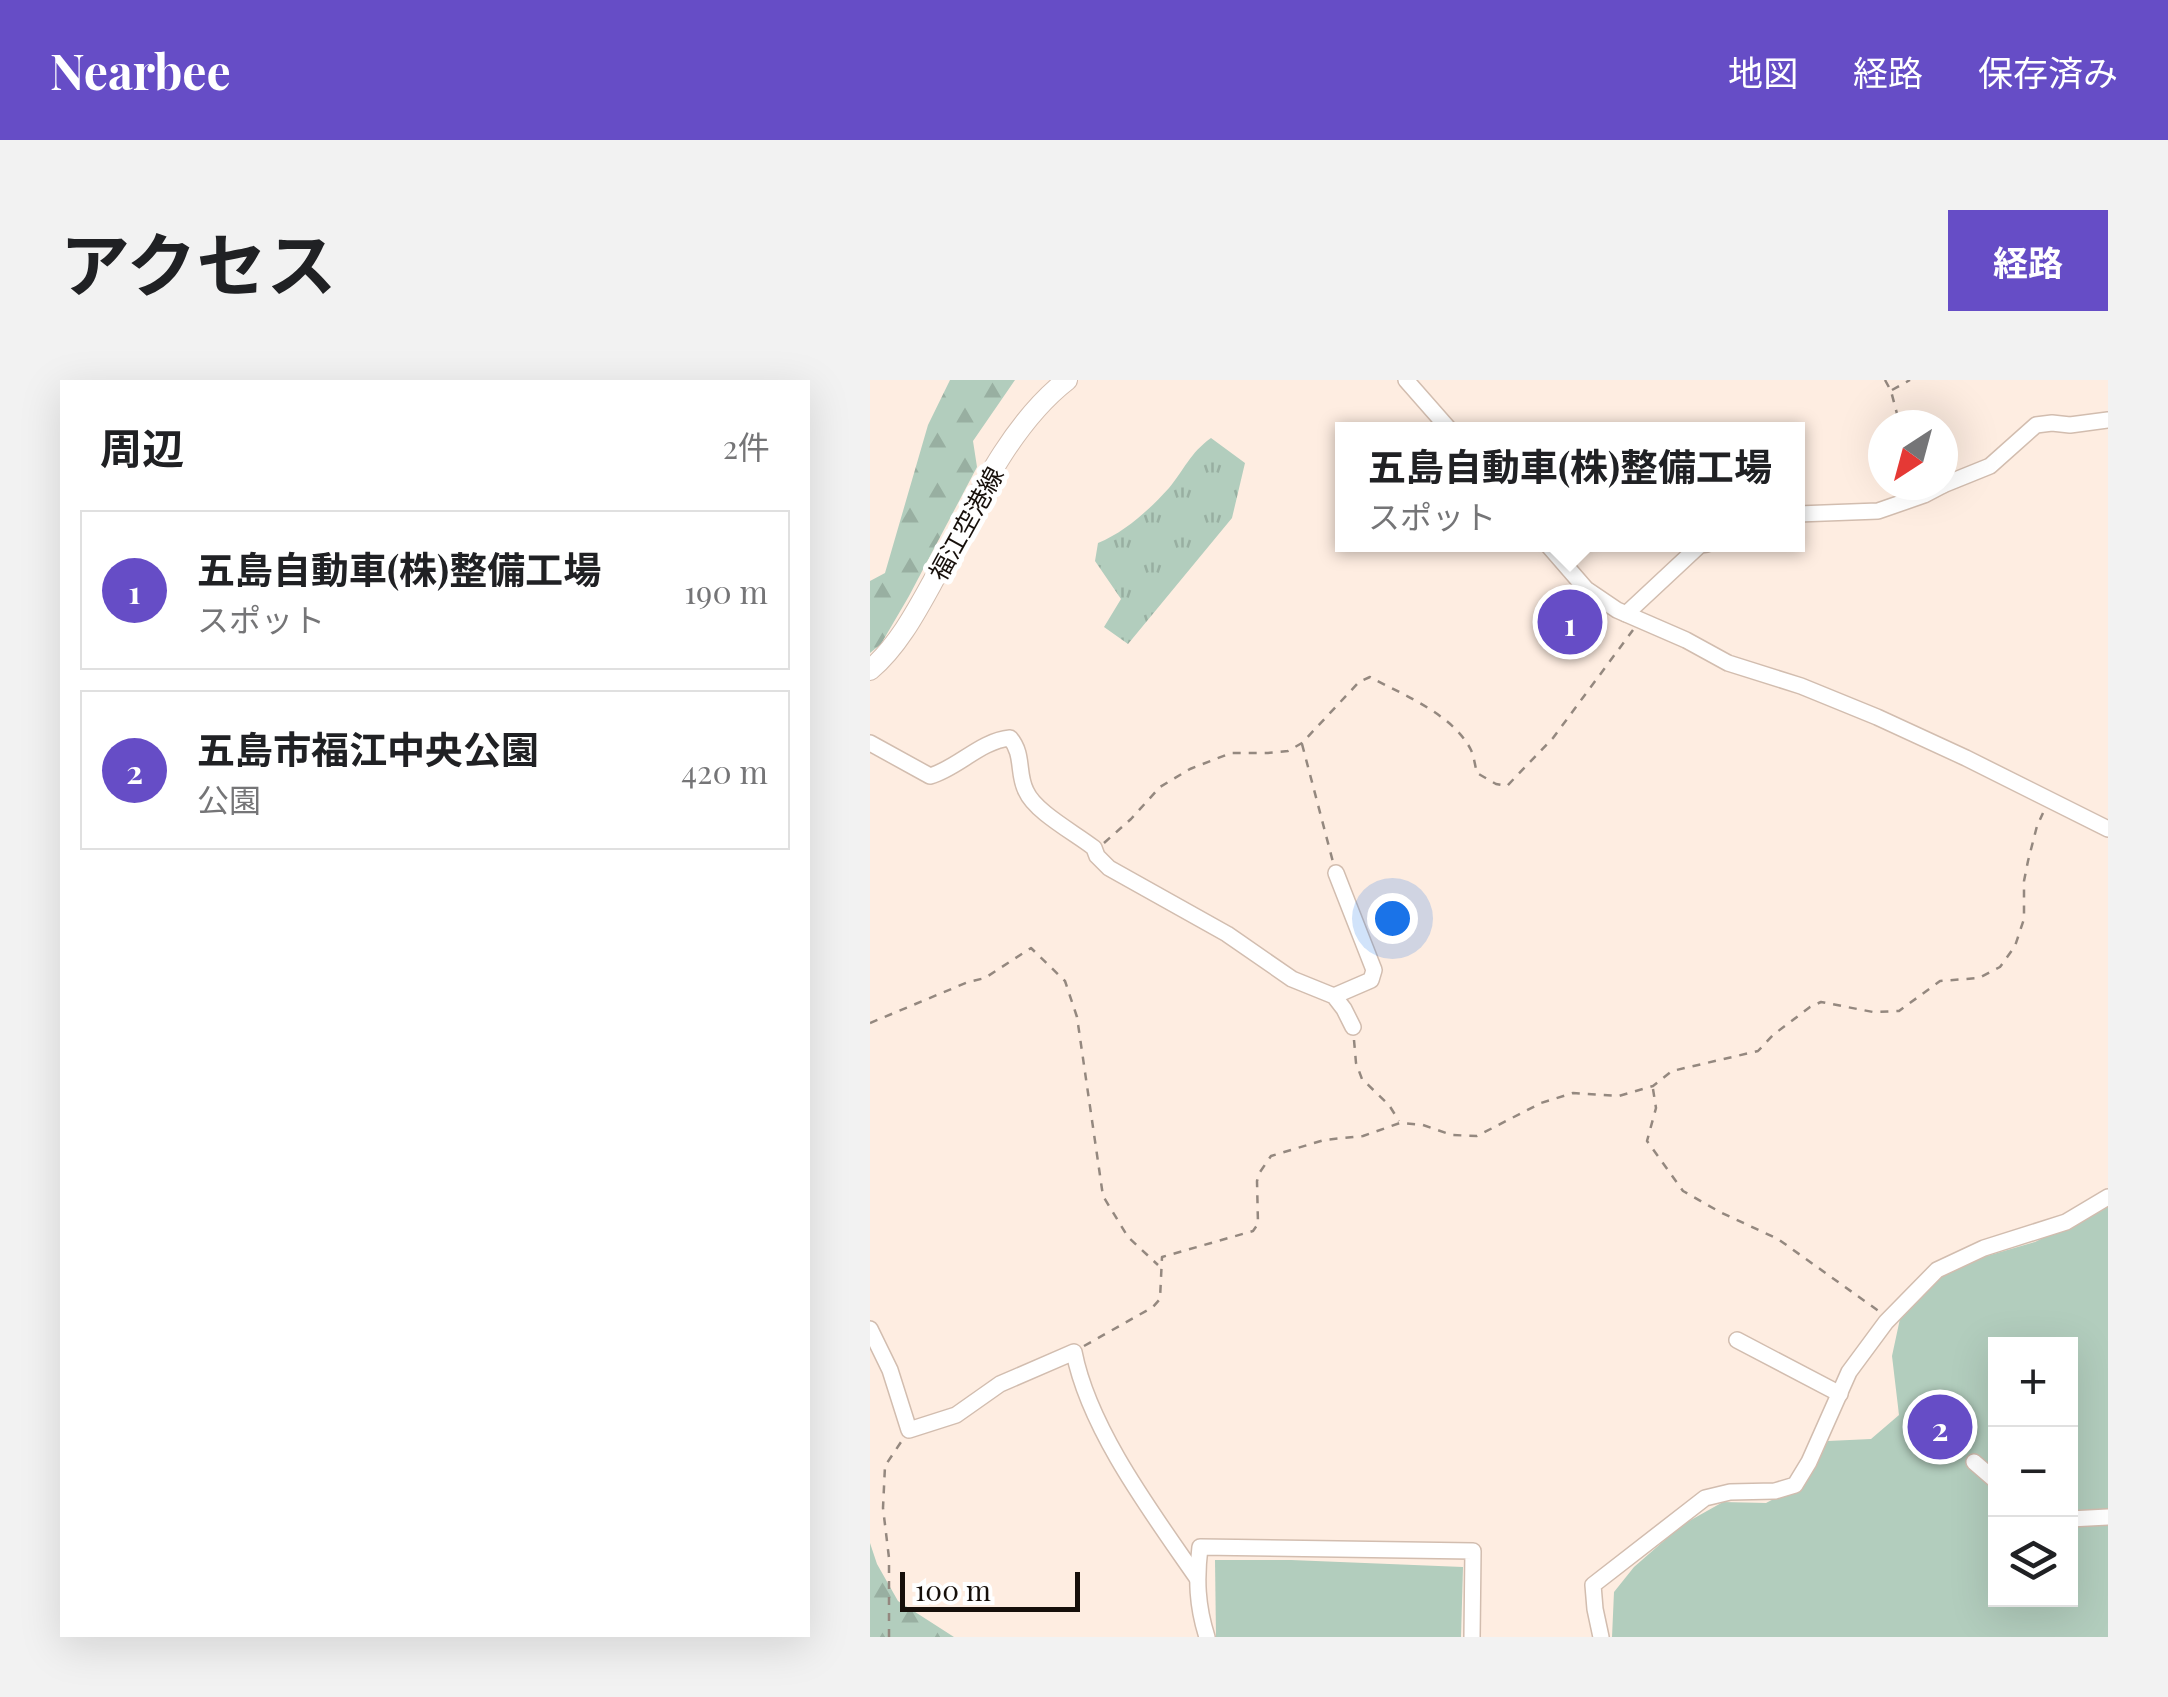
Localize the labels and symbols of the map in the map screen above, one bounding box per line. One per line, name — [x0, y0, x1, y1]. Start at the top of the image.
north arrow — [1868, 410, 1958, 500]
street label: 福江空港線 — [920, 460, 1010, 586]
pin: 1 — [1538, 584, 1602, 660]
your location — [1367, 893, 1418, 944]
pin: 2 — [1908, 1390, 1972, 1464]
scale bar — [900, 1567, 1080, 1612]

